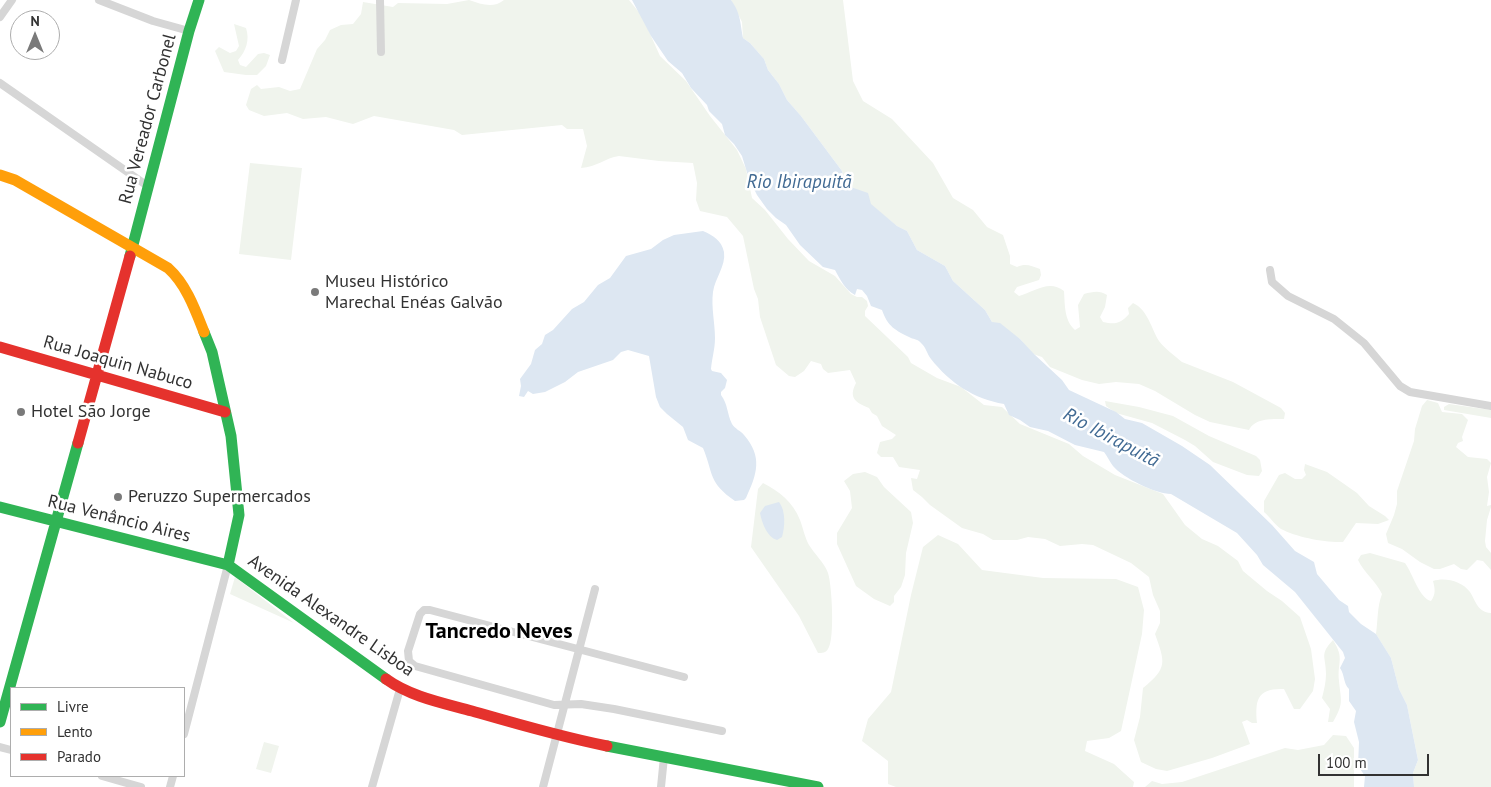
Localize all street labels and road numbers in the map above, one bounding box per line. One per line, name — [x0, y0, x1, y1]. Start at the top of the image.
street label: Rua Vereador Carbonel — [115, 32, 181, 206]
street label: Rua Joaquin Nabuco — [41, 331, 195, 395]
street label: Rua Venâncio Aires — [45, 491, 193, 547]
street label: Avenida Alexandre Lisboa — [244, 550, 418, 682]

